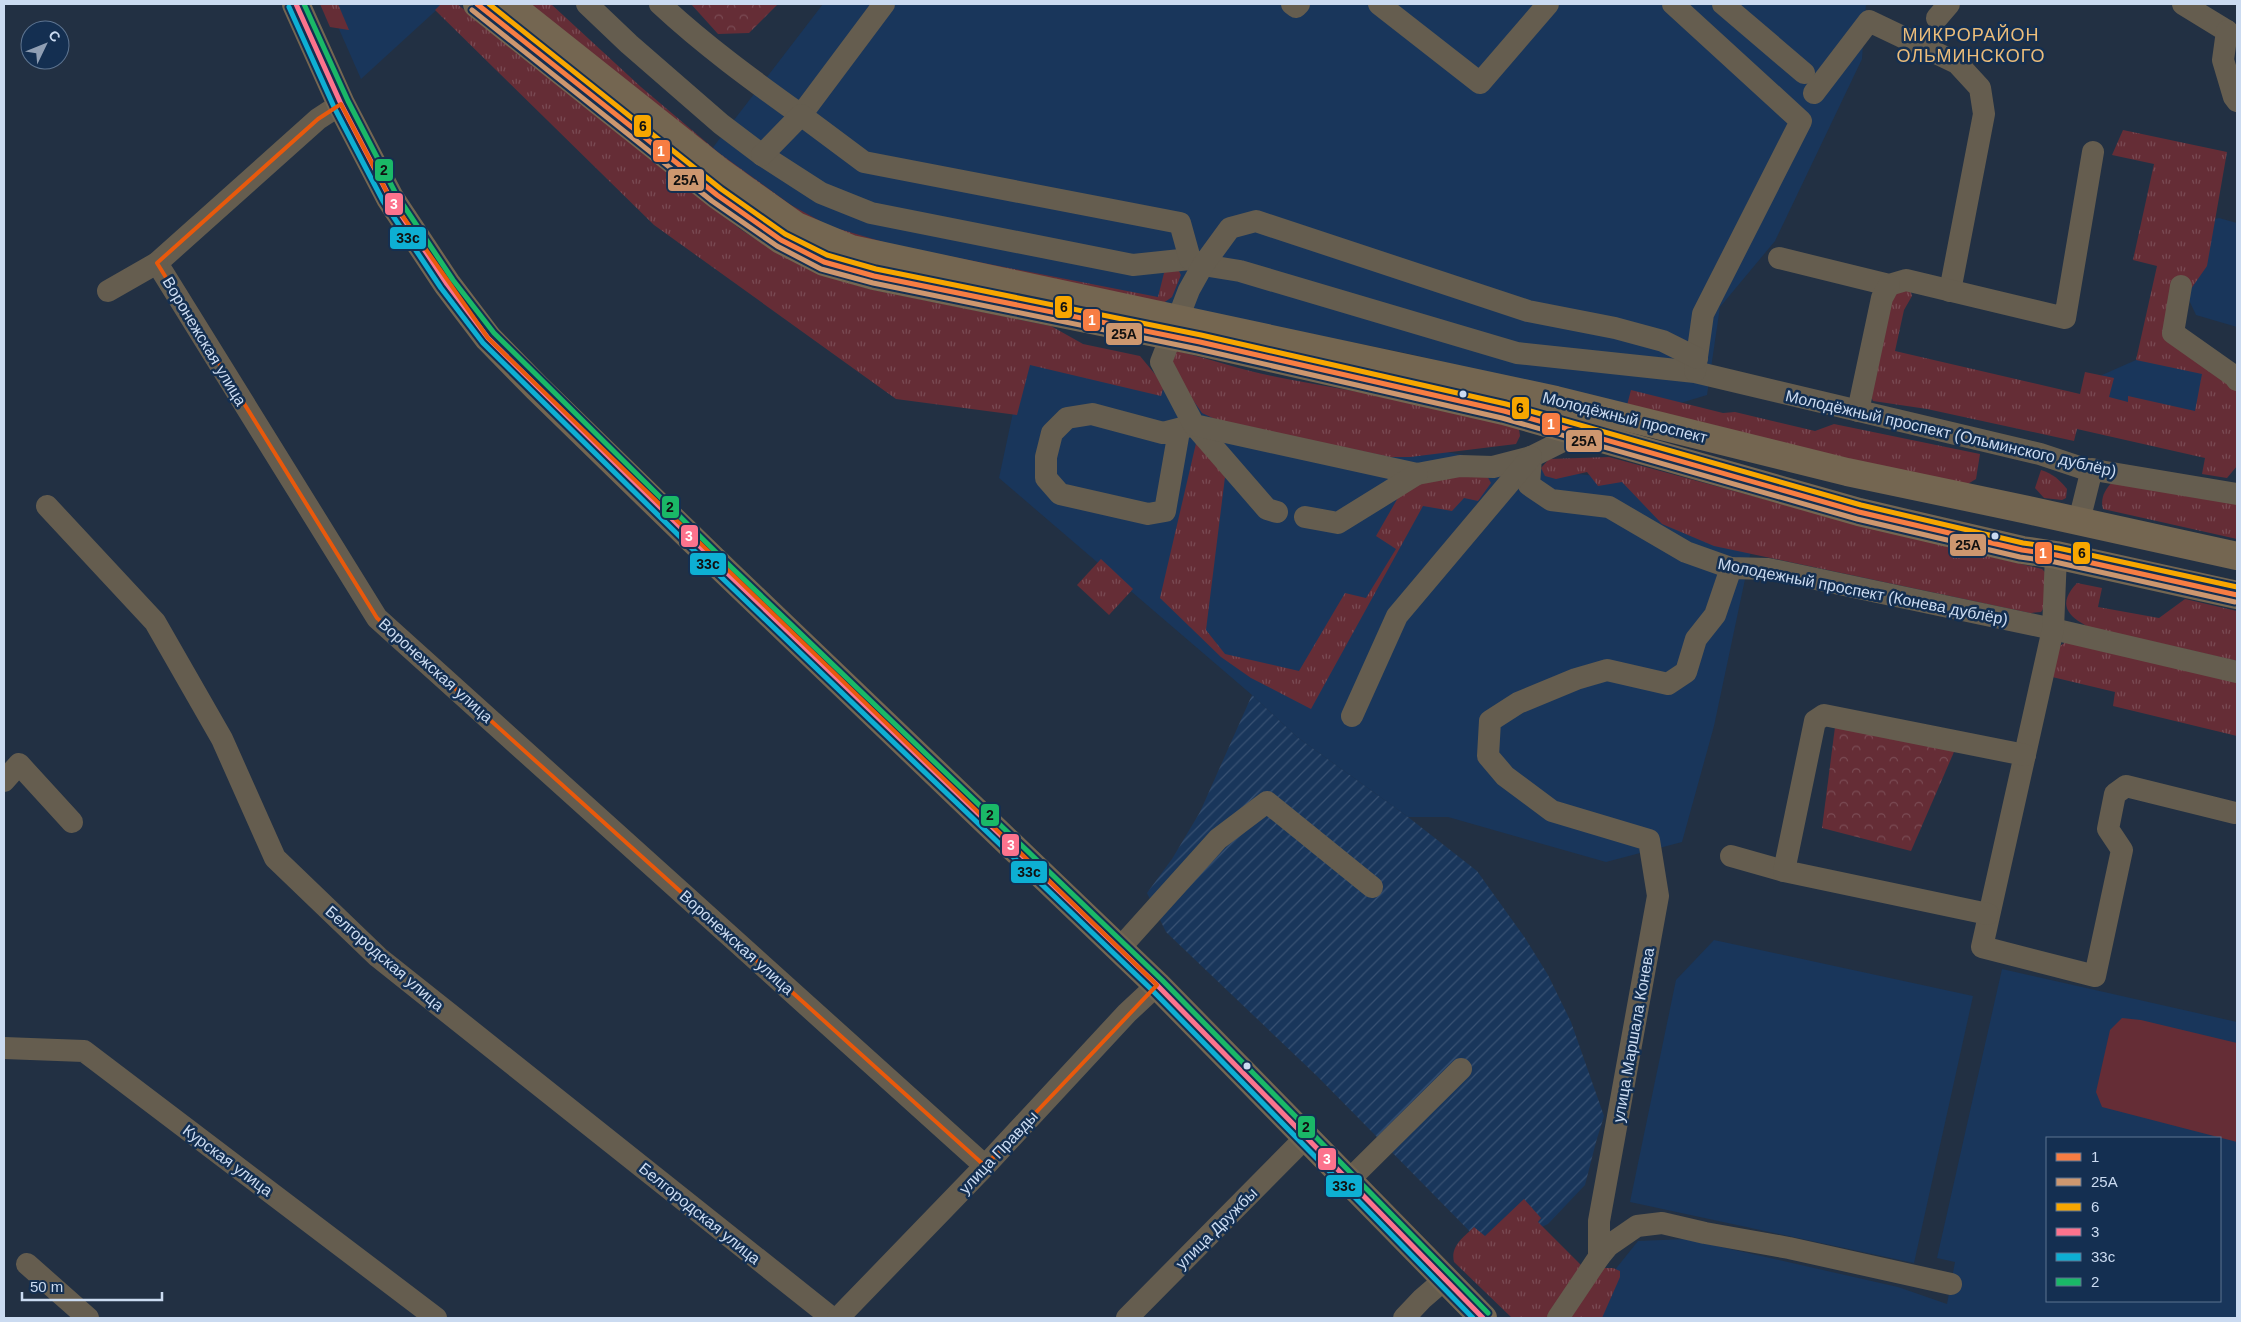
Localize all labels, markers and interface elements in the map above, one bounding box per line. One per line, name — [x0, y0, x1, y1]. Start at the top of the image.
north arrow — [20, 20, 70, 70]
district label: МИКРОРАЙОН ОЛЬМИНСКОГО — [1897, 24, 2045, 66]
text: С — [45, 27, 64, 45]
line badge: 6 — [633, 114, 652, 138]
text: 6 — [639, 118, 647, 134]
line badge: 1 — [652, 139, 671, 163]
text: 1 — [657, 143, 665, 159]
line badge: 2 — [374, 158, 394, 182]
text: 2 — [380, 162, 388, 178]
line badge: 25А — [667, 168, 705, 192]
text: 25А — [673, 172, 699, 188]
line badge: 3 — [384, 192, 404, 216]
text: 3 — [390, 196, 398, 212]
line badge: 33с — [389, 226, 427, 250]
text: 33с — [396, 230, 420, 246]
street label: Воронежская улица — [159, 274, 250, 409]
line badge: 6 — [1054, 295, 1073, 319]
text: 6 — [1060, 299, 1068, 315]
line badge: 1 — [1082, 308, 1101, 332]
text: 1 — [1088, 312, 1096, 328]
line badge: 25А — [1105, 322, 1143, 346]
text: 25А — [1111, 326, 1137, 342]
street label: Молодёжный проспект (Ольминского дублёр) — [1784, 387, 2118, 480]
unlabelled marker — [1458, 389, 1468, 399]
street label: Молодёжный проспект — [1541, 389, 1710, 446]
line badge: 6 — [1511, 396, 1530, 420]
text: 6 — [1516, 400, 1524, 416]
line badge: 1 — [1541, 412, 1561, 436]
text: 1 — [1547, 416, 1555, 432]
line badge: 25А — [1565, 429, 1603, 453]
text: 25А — [1571, 433, 1597, 449]
line badge: 2 — [661, 495, 680, 519]
text: 2 — [666, 499, 674, 515]
line badge: 3 — [680, 524, 699, 548]
text: 3 — [685, 528, 693, 544]
unlabelled marker — [1990, 531, 2000, 541]
line badge: 25А — [1949, 533, 1987, 557]
text: 25А — [1955, 537, 1981, 553]
line badge: 1 — [2034, 541, 2053, 565]
line badge: 6 — [2072, 541, 2091, 565]
text: 1 — [2039, 545, 2047, 561]
text: 6 — [2078, 545, 2086, 561]
line badge: 33с — [689, 552, 727, 576]
street label: Молодежный проспект (Конева дублёр) — [1717, 555, 2009, 628]
text: 33с — [696, 556, 720, 572]
street label: Воронежская улица — [375, 615, 496, 726]
line badge: 2 — [980, 803, 1000, 827]
text: 2 — [986, 807, 994, 823]
line badge: 3 — [1001, 833, 1020, 857]
text: 3 — [1007, 837, 1015, 853]
line badge: 33с — [1010, 860, 1048, 884]
text: 33с — [1017, 864, 1041, 880]
street label: Воронежская улица — [676, 887, 797, 998]
street label: Белгородская улица — [322, 903, 447, 1014]
street label: улица Маршала Конева — [1610, 946, 1657, 1124]
unlabelled marker — [1242, 1061, 1252, 1071]
street label: улица Правды — [956, 1107, 1041, 1197]
line badge: 2 — [1297, 1115, 1316, 1139]
text: 2 — [1302, 1119, 1310, 1135]
street label: Курская улица — [180, 1121, 276, 1200]
legend — [2046, 1137, 2221, 1302]
line badge: 3 — [1317, 1147, 1337, 1171]
text: 1 — [2091, 1148, 2099, 1165]
text: 3 — [1323, 1151, 1331, 1167]
street label: Белгородская улица — [636, 1159, 764, 1267]
text: 25А — [2091, 1173, 2118, 1190]
line badge: 33с — [1325, 1174, 1363, 1198]
text: 33с — [1332, 1178, 1356, 1194]
street label: улица Дружбы — [1172, 1184, 1260, 1272]
text: 6 — [2091, 1198, 2099, 1215]
text: 3 — [2091, 1223, 2099, 1240]
text: 33с — [2091, 1248, 2116, 1265]
scale bar — [22, 1270, 162, 1302]
text: 2 — [2091, 1273, 2099, 1290]
text: 50 m — [30, 1278, 63, 1295]

